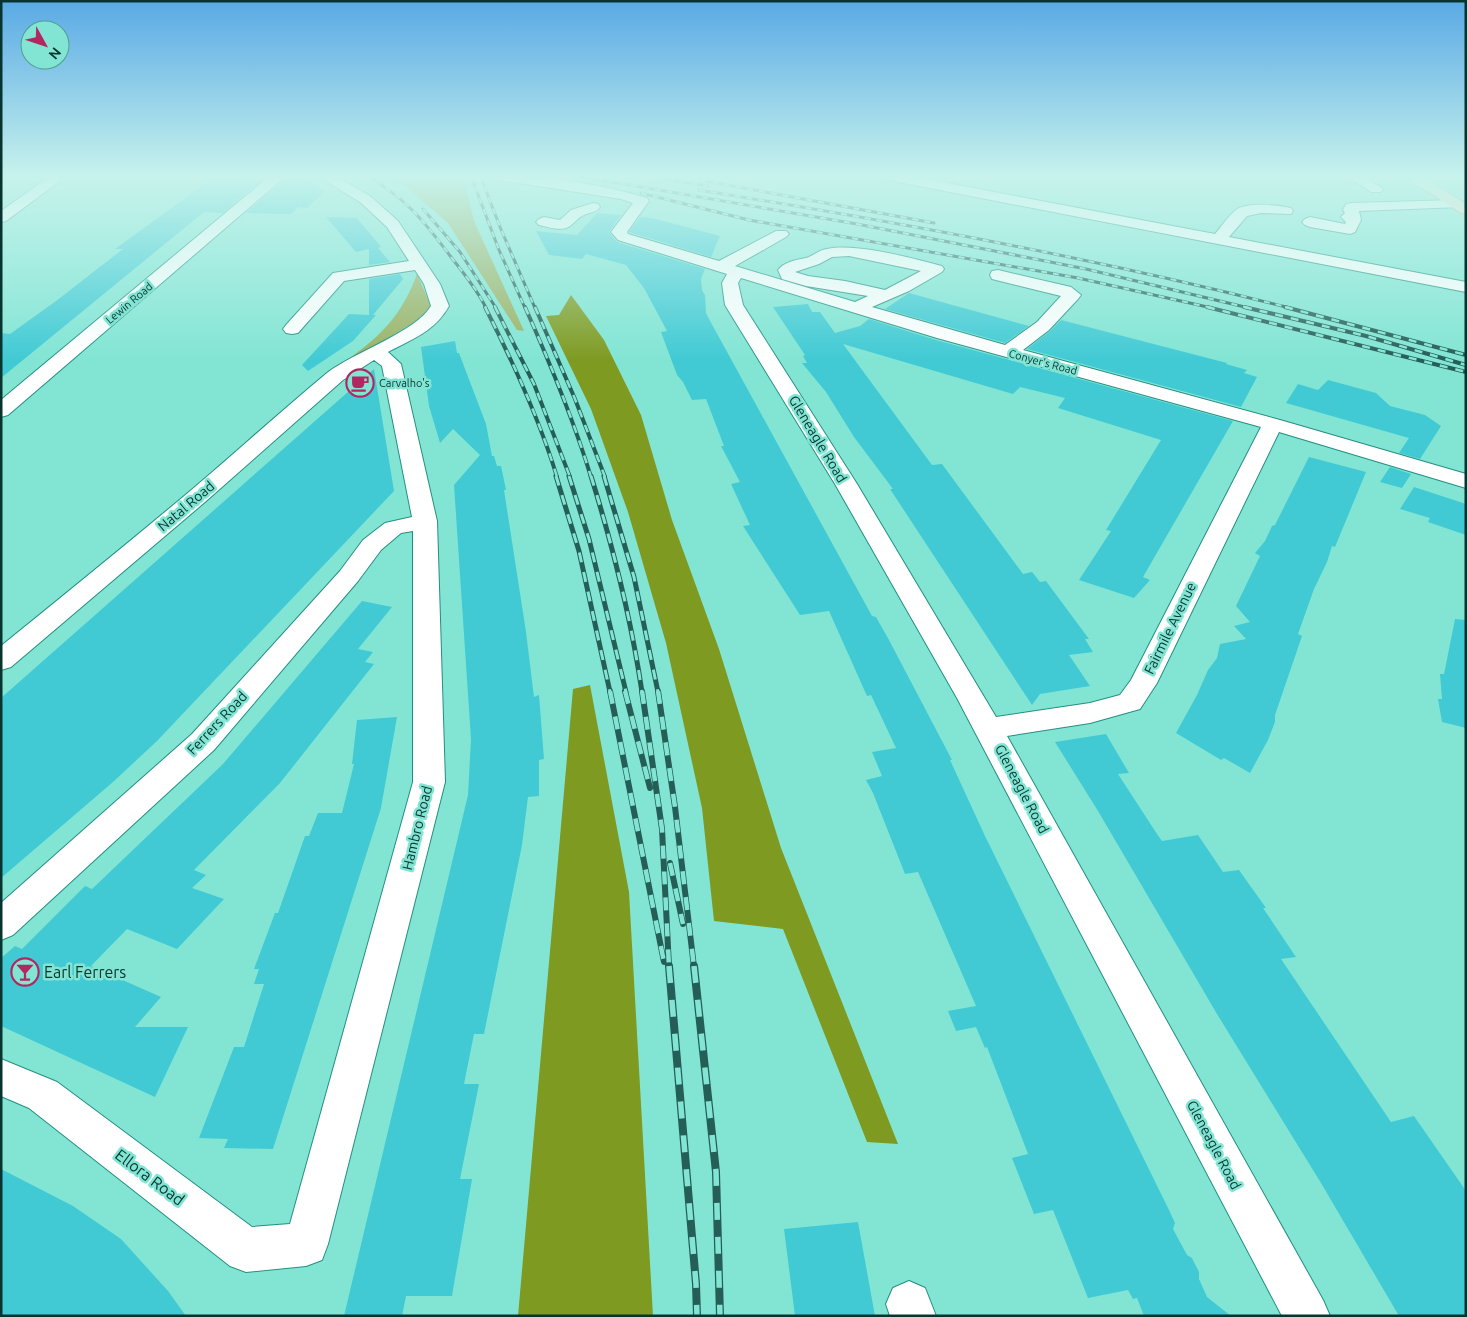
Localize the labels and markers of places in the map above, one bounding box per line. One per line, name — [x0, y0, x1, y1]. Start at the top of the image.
cafe icon: Carvalho's — [345, 368, 375, 398]
place label: Carvalho's — [379, 377, 430, 389]
bar icon: Earl Ferrers — [10, 957, 40, 987]
place label: Earl Ferrers — [44, 963, 126, 981]

